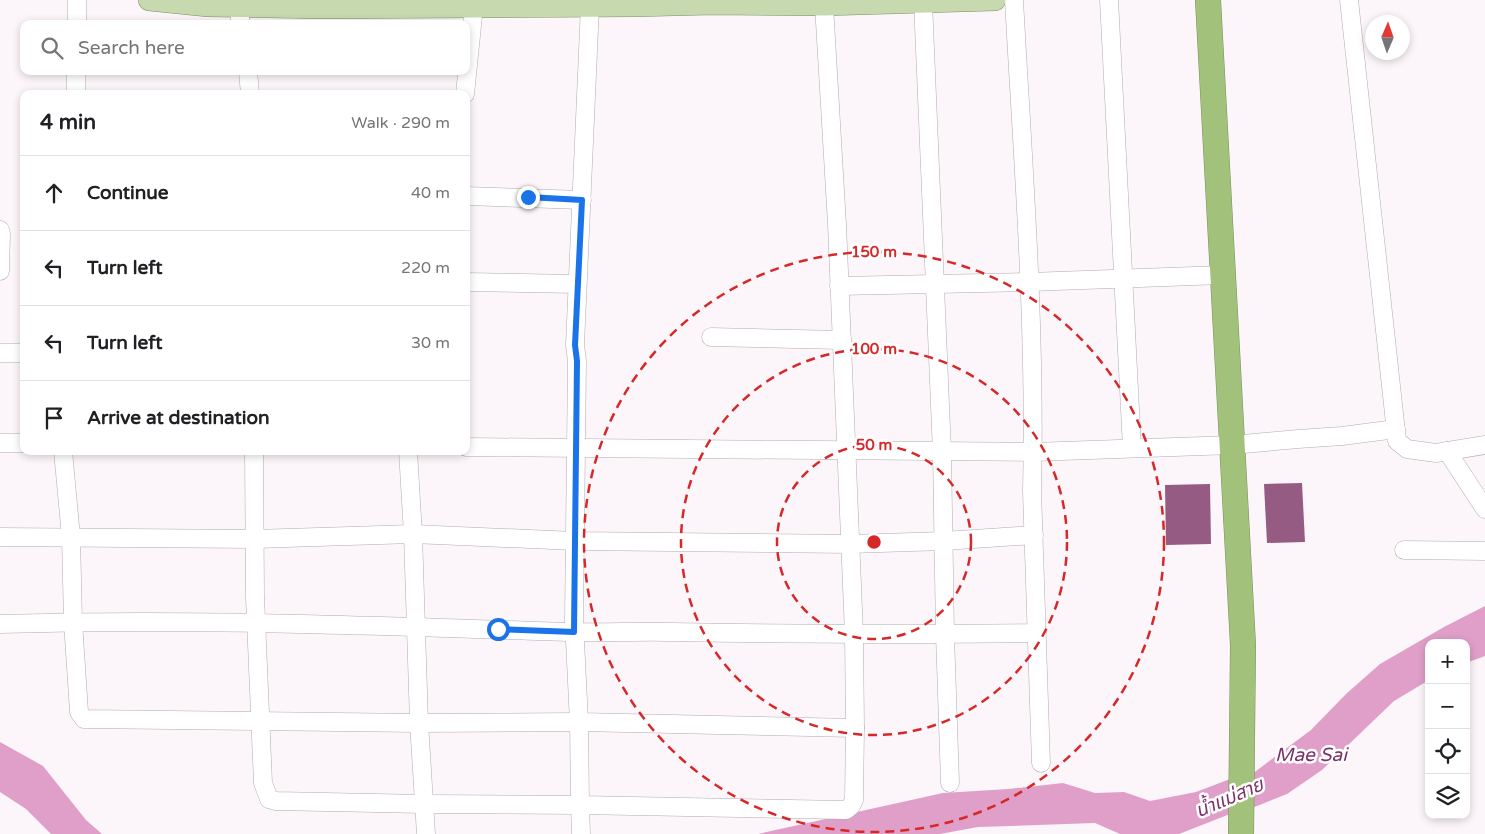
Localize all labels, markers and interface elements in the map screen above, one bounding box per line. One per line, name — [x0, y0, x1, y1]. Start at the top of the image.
north arrow — [1365, 15, 1410, 60]
search box — [20, 20, 470, 75]
icon: search — [38, 34, 66, 62]
text: Search here — [78, 37, 185, 59]
text: 4 min — [40, 110, 96, 135]
text: Walk · 290 m — [351, 113, 450, 133]
icon: ahead — [40, 179, 68, 207]
text: Continue — [87, 182, 169, 204]
text: 40 m — [411, 183, 450, 203]
route end — [517, 186, 540, 209]
text: 150 m — [851, 243, 897, 261]
icon: left — [40, 254, 68, 282]
text: Turn left — [87, 257, 163, 279]
text: 220 m — [401, 258, 450, 278]
icon: left — [40, 329, 68, 357]
text: Turn left — [87, 332, 163, 354]
text: 30 m — [411, 333, 450, 353]
text: 100 m — [851, 340, 897, 358]
icon: arrive — [40, 404, 68, 432]
text: Arrive at destination — [87, 407, 270, 429]
text: 50 m — [856, 436, 892, 454]
centre of rings — [865, 533, 883, 551]
route start — [487, 618, 510, 641]
map controls — [1425, 639, 1470, 819]
button: + — [1425, 639, 1470, 684]
button: − — [1425, 684, 1470, 729]
button: locate — [1425, 729, 1470, 774]
water label: Mae Sai — [1275, 744, 1349, 766]
water label: น้ำแม่สาย — [1191, 770, 1268, 822]
button: layers — [1425, 774, 1470, 819]

